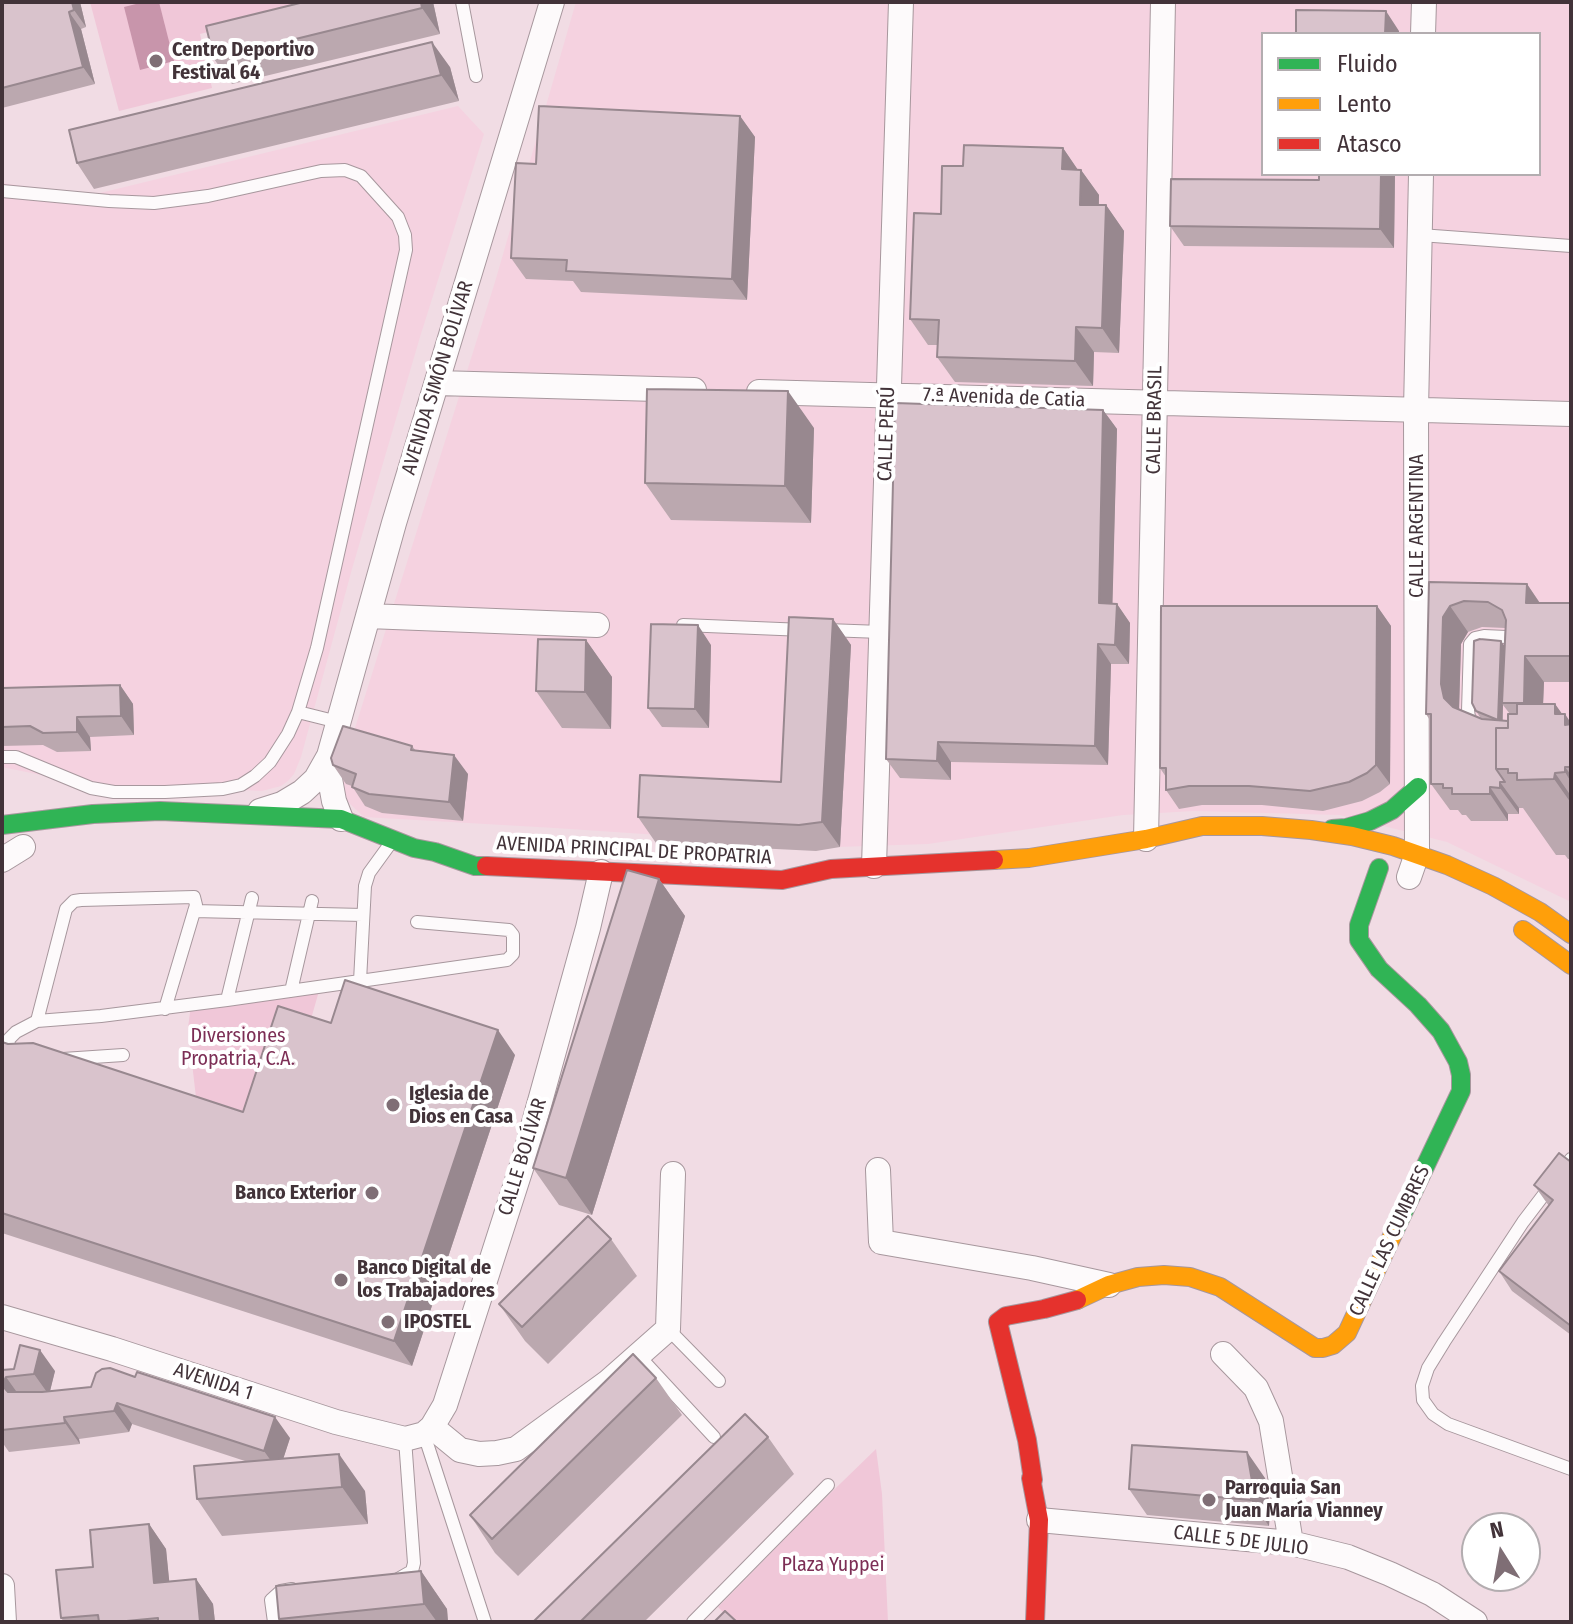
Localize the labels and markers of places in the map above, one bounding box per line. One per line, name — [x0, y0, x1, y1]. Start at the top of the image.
place label: Centro Deportivo Festival 64 — [172, 38, 314, 85]
marker: Centro Deportivo Festival 64 — [147, 52, 165, 70]
place label: Iglesia de Dios en Casa — [409, 1082, 513, 1129]
marker: Iglesia de Dios en Casa — [384, 1096, 402, 1114]
place label: Banco Exterior — [235, 1181, 356, 1205]
marker: Banco Exterior — [363, 1184, 381, 1202]
place label: Banco Digital de los Trabajadores — [357, 1256, 495, 1303]
marker: Banco Digital de los Trabajadores — [332, 1271, 350, 1289]
place label: IPOSTEL — [404, 1310, 471, 1334]
marker: IPOSTEL — [379, 1313, 397, 1331]
place label: Parroquia San Juan María Vianney — [1225, 1476, 1383, 1523]
marker: Parroquia San Juan María Vianney — [1200, 1491, 1218, 1509]

